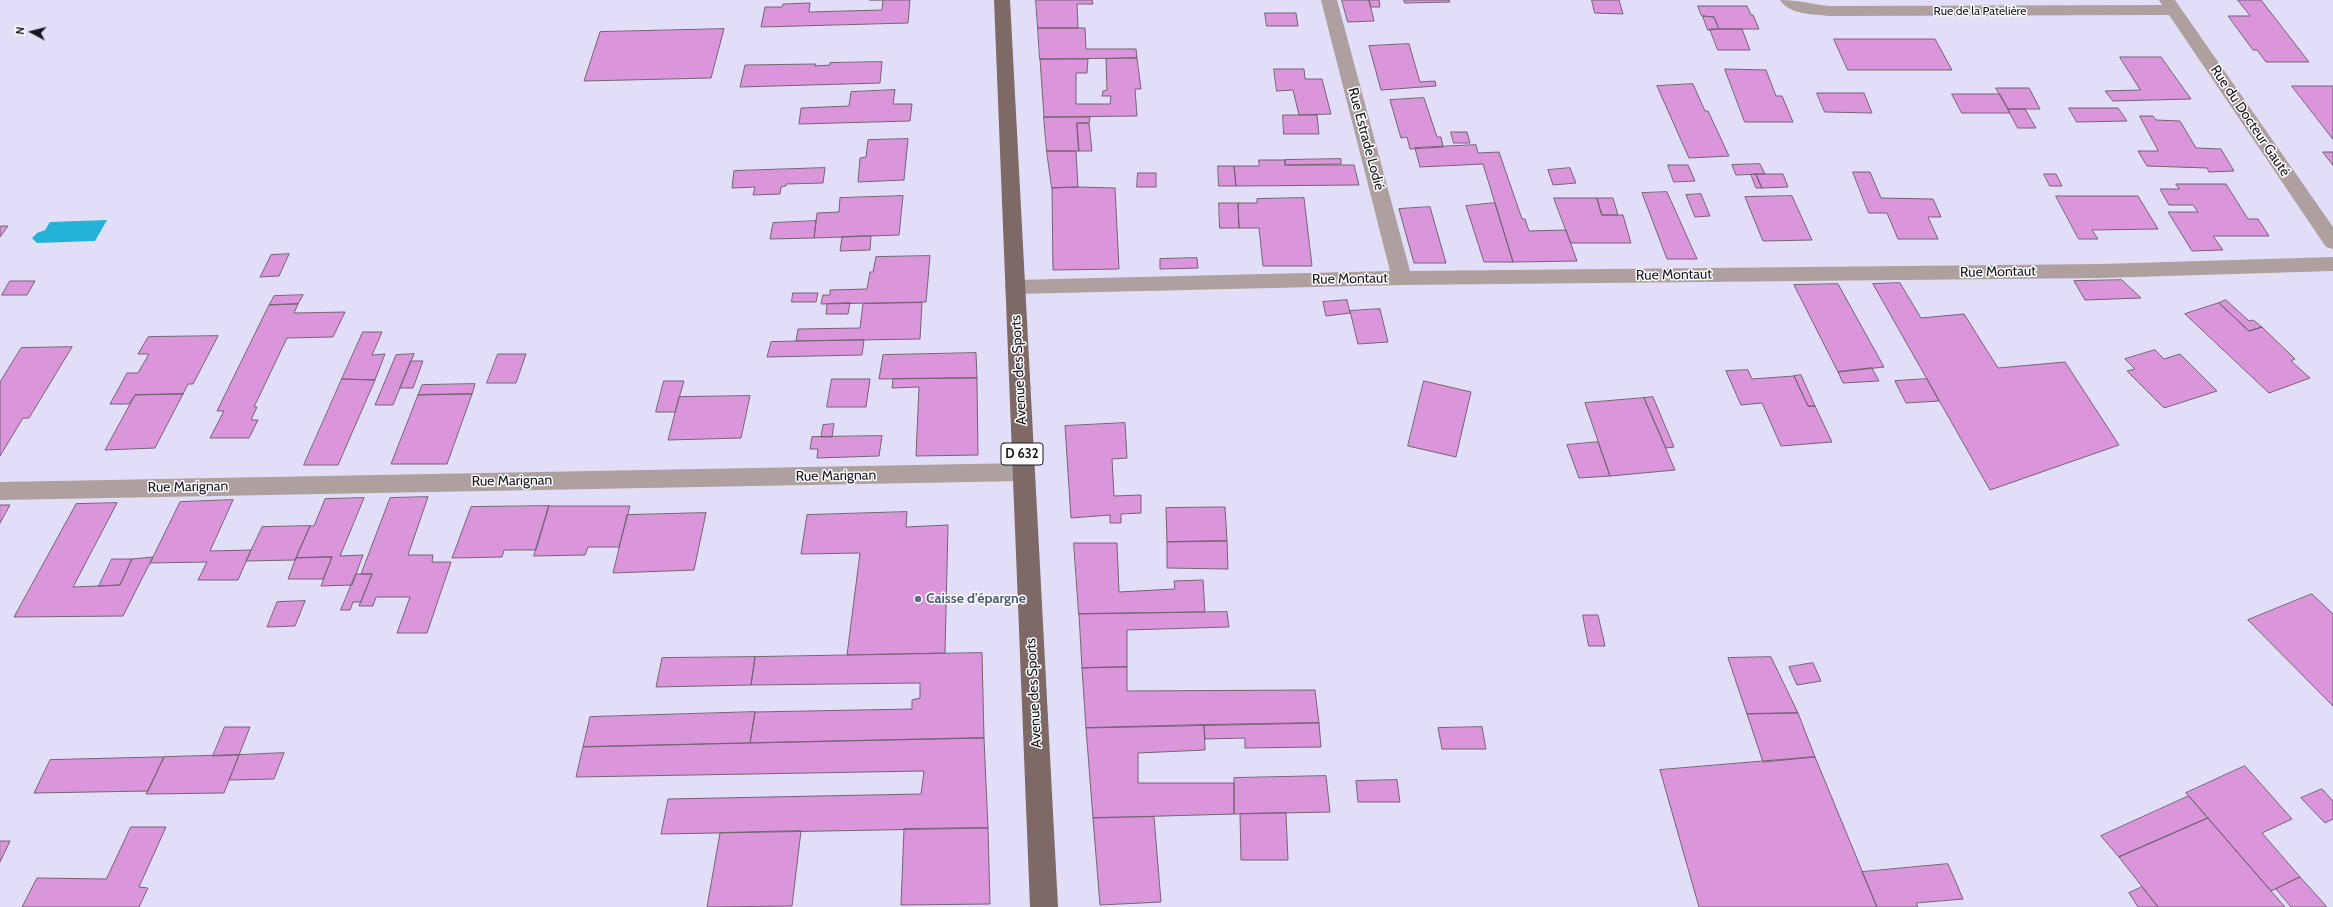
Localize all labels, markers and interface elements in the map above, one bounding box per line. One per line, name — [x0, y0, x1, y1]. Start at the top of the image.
street label: Rue de la Patelière — [1934, 4, 2026, 18]
north arrow — [12, 12, 52, 52]
text: N — [13, 26, 28, 35]
street label: Rue du Docteur Gauté — [2207, 62, 2293, 180]
street label: Rue Estrade Lodié — [1344, 86, 1388, 192]
street label: Rue Montaut — [1960, 263, 2036, 281]
street label: Rue Montaut — [1636, 266, 1712, 284]
street label: Rue Montaut — [1312, 270, 1388, 288]
street label: Avenue des Sports — [1008, 315, 1030, 425]
road number: D 632 — [1001, 443, 1043, 465]
street label: Rue Marignan — [796, 467, 876, 485]
street label: Rue Marignan — [472, 472, 552, 490]
street label: Rue Marignan — [148, 478, 228, 496]
place label: Caisse d'épargne — [926, 591, 1026, 607]
marker: Caisse d'épargne — [913, 594, 923, 604]
street label: Avenue des Sports — [1023, 638, 1045, 748]

